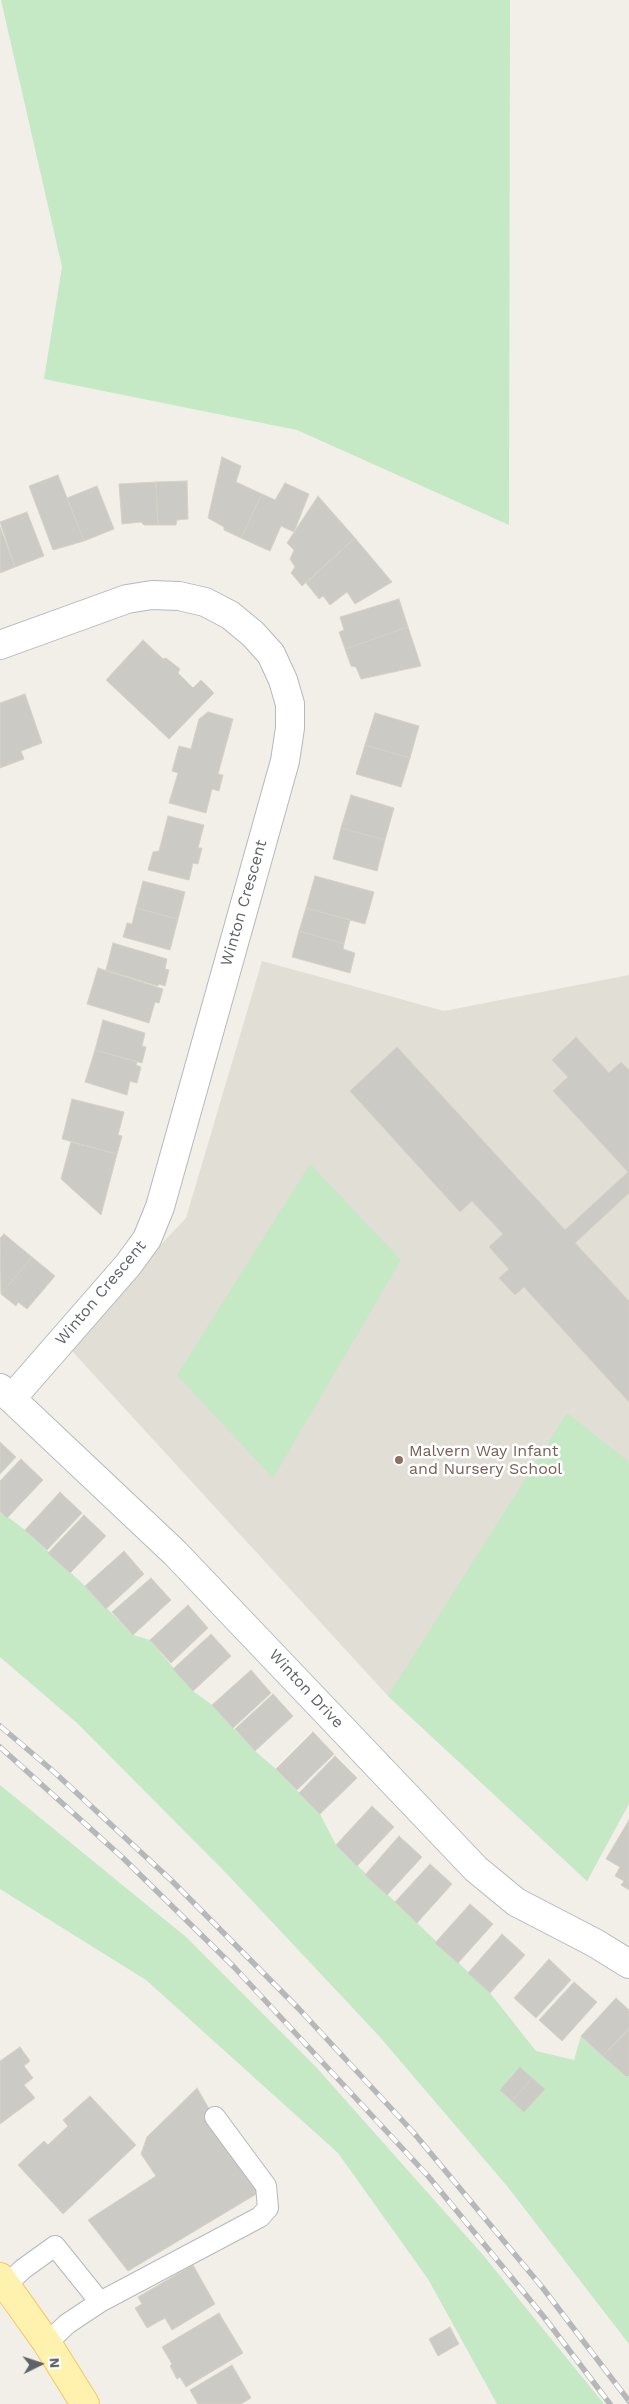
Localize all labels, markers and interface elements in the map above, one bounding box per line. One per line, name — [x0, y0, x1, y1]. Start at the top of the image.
street label: Winton Crescent — [217, 838, 271, 968]
street label: Winton Crescent — [52, 1237, 150, 1349]
place label: Malvern Way Infant and Nursery School — [409, 1441, 562, 1479]
marker: Malvern Way Infant and Nursery School — [393, 1454, 405, 1466]
street label: Winton Drive — [265, 1646, 347, 1732]
north arrow — [15, 2339, 65, 2389]
text: N — [47, 2357, 63, 2369]

